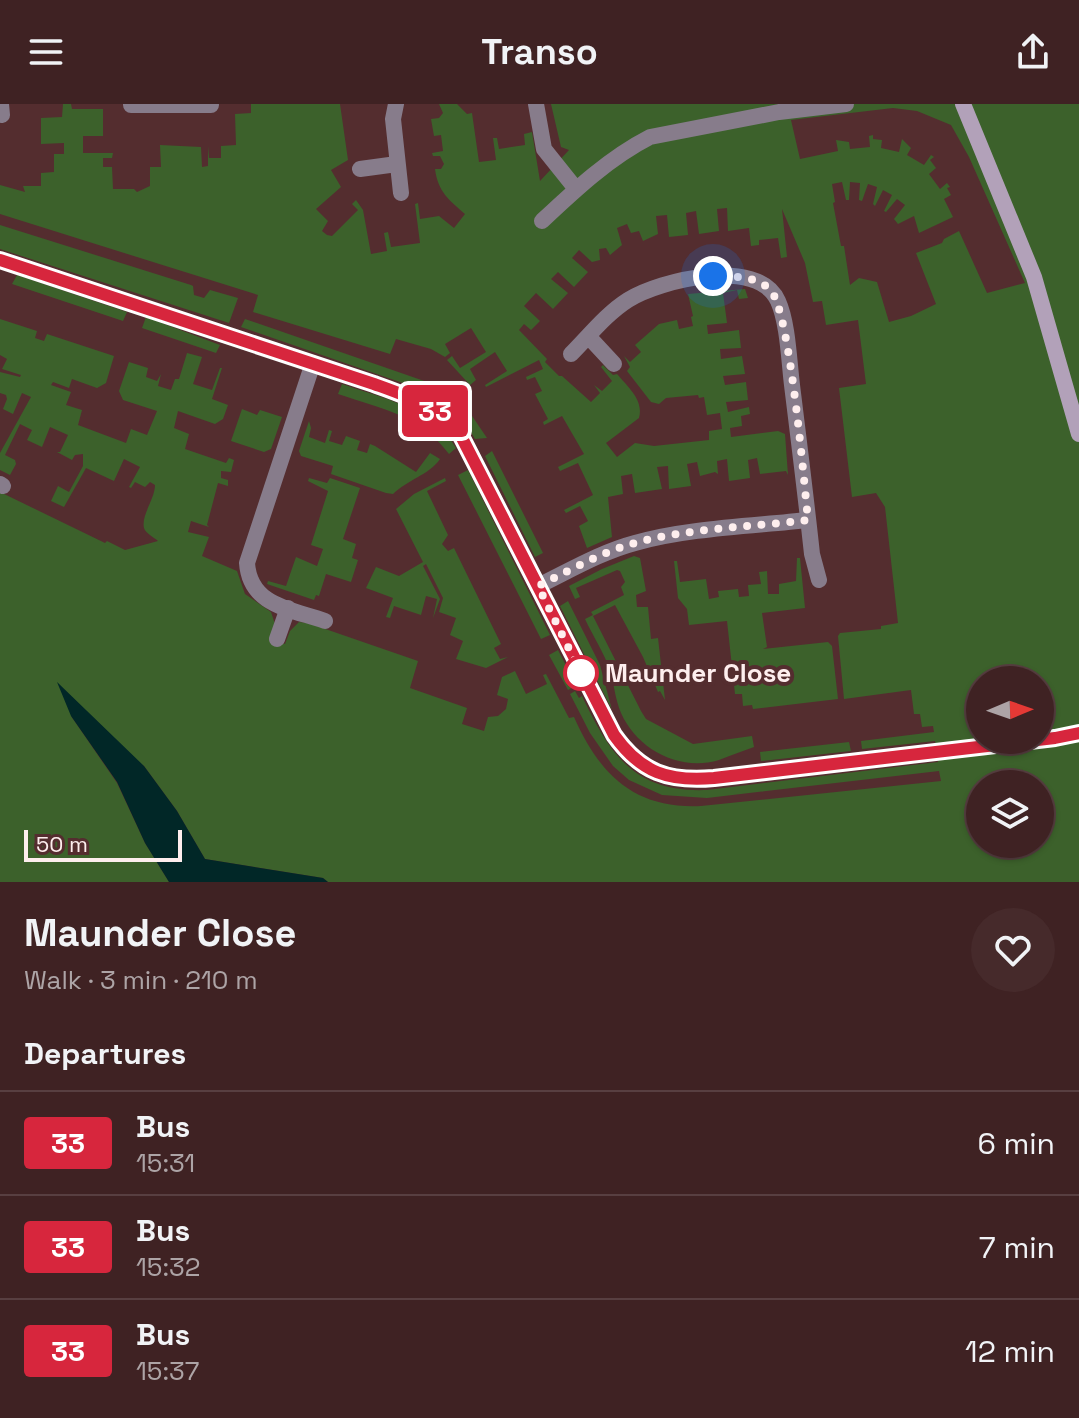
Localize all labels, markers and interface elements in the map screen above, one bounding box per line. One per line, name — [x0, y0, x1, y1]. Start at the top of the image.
text: Transo — [481, 29, 598, 75]
icon: menu — [24, 30, 68, 74]
icon: share — [1011, 30, 1055, 74]
your location — [693, 256, 733, 296]
line badge: 33 — [399, 385, 471, 437]
text: 33 — [418, 393, 452, 429]
marker: Maunder Close — [564, 656, 598, 690]
place label: Maunder Close — [605, 656, 791, 690]
north arrow — [966, 666, 1054, 754]
map controls — [966, 666, 1054, 858]
button: layers — [966, 770, 1054, 858]
scale bar — [24, 826, 182, 862]
text: 50 m — [36, 830, 88, 858]
button: heart — [971, 908, 1055, 992]
text: Maunder Close — [24, 909, 296, 957]
text: Walk · 3 min · 210 m — [24, 963, 258, 997]
text: Departures — [24, 1034, 186, 1073]
text: Bus — [136, 1107, 190, 1146]
text: 6 min — [977, 1124, 1055, 1163]
text: 33 — [51, 1125, 85, 1161]
text: 15:31 — [136, 1146, 195, 1180]
text: Bus — [136, 1211, 190, 1250]
text: 7 min — [979, 1228, 1055, 1267]
text: 33 — [51, 1229, 85, 1265]
text: 15:32 — [136, 1250, 200, 1284]
text: Bus — [136, 1315, 190, 1354]
text: 12 min — [965, 1332, 1055, 1371]
text: 33 — [51, 1333, 85, 1369]
text: 15:37 — [136, 1354, 199, 1388]

